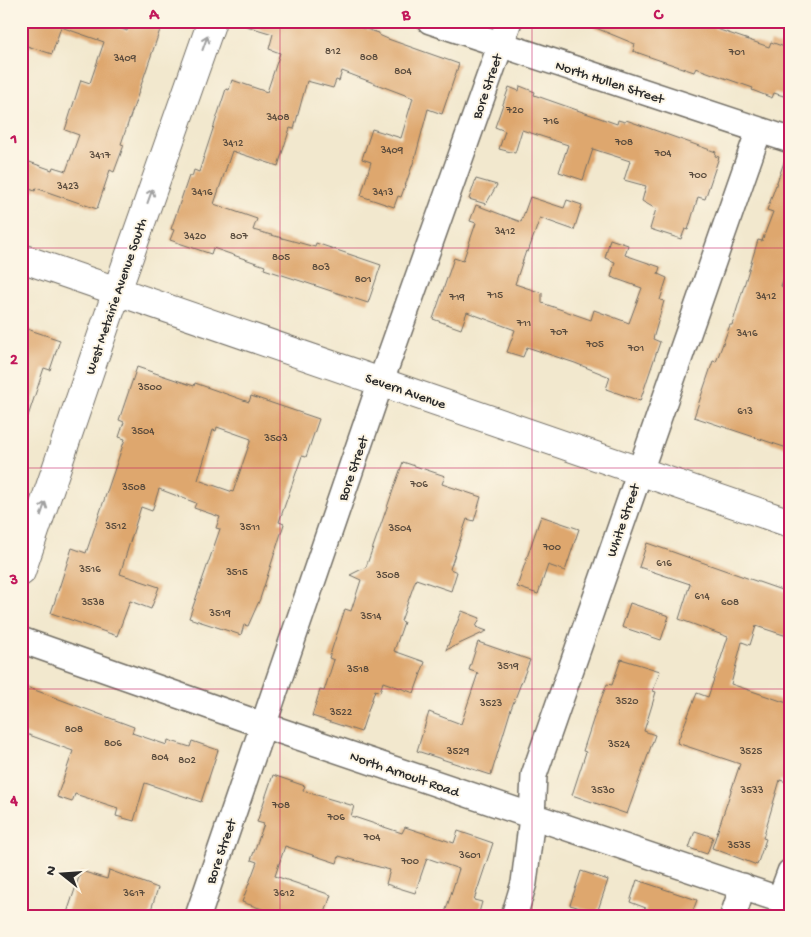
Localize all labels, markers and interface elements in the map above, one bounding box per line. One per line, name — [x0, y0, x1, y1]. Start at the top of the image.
text: A — [148, 7, 160, 26]
text: B — [401, 7, 411, 26]
text: C — [653, 7, 664, 26]
one-way arrow — [201, 35, 210, 51]
house number: 812 — [325, 46, 342, 58]
house number: 701 — [728, 47, 745, 59]
street label: Bore Street — [469, 51, 508, 122]
house number: 808 — [360, 52, 378, 64]
house number: 3409 — [113, 53, 137, 65]
street label: North Hullen Street — [553, 58, 667, 109]
house number: 804 — [394, 66, 413, 78]
house number: 720 — [505, 105, 524, 117]
house number: 3408 — [265, 112, 290, 124]
house number: 716 — [542, 116, 559, 128]
text: 1 — [10, 131, 17, 150]
house number: 708 — [614, 137, 633, 149]
house number: 3412 — [222, 138, 244, 150]
house number: 3409 — [380, 145, 404, 157]
house number: 704 — [653, 148, 672, 160]
house number: 3417 — [88, 150, 111, 162]
house number: 700 — [688, 170, 707, 182]
house number: 3423 — [56, 181, 79, 193]
house number: 3416 — [191, 187, 213, 199]
house number: 3413 — [371, 187, 394, 199]
one-way arrow — [146, 188, 155, 204]
street label: West Metairie Avenue South — [83, 216, 152, 377]
house number: 3412 — [494, 226, 516, 238]
house number: 3420 — [183, 231, 206, 243]
house number: 807 — [230, 231, 248, 243]
house number: 805 — [272, 252, 290, 264]
house number: 803 — [312, 262, 330, 274]
house number: 801 — [355, 274, 371, 286]
house number: 715 — [486, 290, 503, 302]
house number: 3412 — [755, 291, 777, 303]
house number: 719 — [448, 292, 465, 304]
house number: 711 — [516, 318, 531, 330]
house number: 707 — [549, 327, 568, 339]
house number: 3416 — [736, 328, 758, 340]
house number: 705 — [585, 339, 604, 351]
house number: 701 — [627, 343, 644, 355]
text: 2 — [10, 352, 18, 371]
street label: Severn Avenue — [363, 371, 448, 414]
house number: 3500 — [137, 382, 162, 394]
house number: 613 — [737, 406, 753, 418]
house number: 3504 — [131, 426, 155, 438]
house number: 3503 — [263, 433, 288, 445]
street label: Bore Street — [335, 433, 374, 504]
house number: 706 — [409, 479, 428, 491]
street label: White Street — [604, 481, 645, 560]
house number: 3508 — [121, 482, 146, 494]
one-way arrow — [38, 501, 48, 517]
house number: 3512 — [104, 521, 127, 533]
house number: 3511 — [239, 522, 260, 534]
house number: 3504 — [388, 523, 412, 535]
house number: 700 — [542, 542, 561, 554]
house number: 616 — [656, 558, 672, 570]
house number: 3516 — [78, 564, 101, 576]
house number: 3515 — [225, 567, 248, 579]
house number: 3508 — [375, 570, 400, 582]
text: 3 — [9, 572, 18, 591]
house number: 614 — [694, 591, 710, 603]
house number: 3538 — [80, 597, 105, 609]
house number: 608 — [721, 597, 739, 609]
house number: 3519 — [208, 608, 231, 620]
house number: 3514 — [359, 611, 382, 623]
house number: 3519 — [496, 661, 519, 673]
house number: 3518 — [346, 664, 369, 676]
house number: 3520 — [614, 696, 639, 708]
house number: 3523 — [479, 698, 503, 710]
house number: 3522 — [329, 707, 353, 719]
house number: 808 — [65, 724, 83, 736]
house number: 806 — [104, 738, 122, 750]
house number: 3524 — [607, 739, 631, 751]
house number: 3529 — [446, 746, 470, 758]
house number: 3525 — [739, 746, 763, 758]
street label: North Arnoult Road — [347, 749, 463, 803]
house number: 804 — [151, 752, 170, 764]
house number: 802 — [178, 755, 196, 767]
house number: 3530 — [590, 785, 615, 797]
house number: 3533 — [740, 785, 764, 797]
text: 4 — [9, 793, 18, 812]
house number: 708 — [271, 800, 290, 812]
house number: 706 — [326, 812, 345, 824]
street label: Bore Street — [203, 816, 242, 887]
house number: 704 — [362, 832, 381, 844]
house number: 3535 — [727, 840, 751, 852]
north arrow — [38, 850, 88, 900]
house number: 3601 — [458, 850, 481, 862]
house number: 700 — [400, 856, 419, 868]
text: N — [42, 864, 61, 878]
house number: 3617 — [122, 888, 145, 900]
house number: 3612 — [272, 888, 295, 900]

